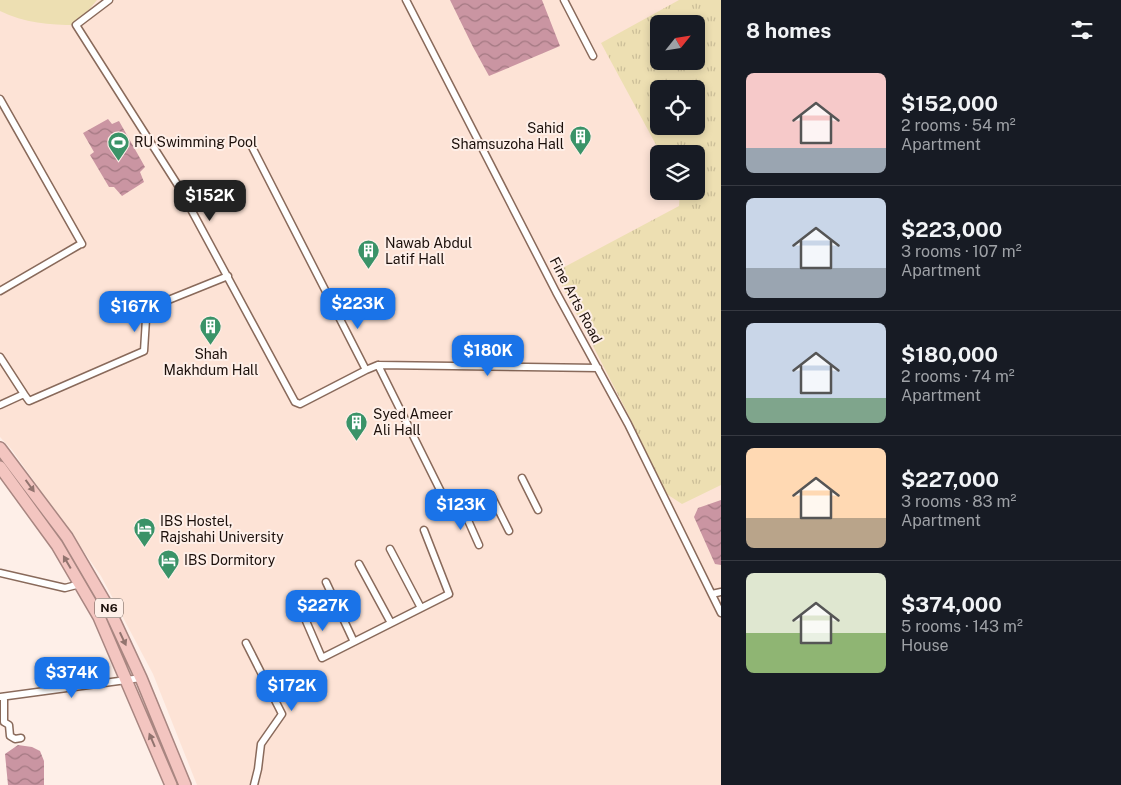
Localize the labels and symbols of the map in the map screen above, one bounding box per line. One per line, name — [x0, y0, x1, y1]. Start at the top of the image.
north arrow — [650, 15, 705, 70]
place label: Sahid Shamsuzoha Hall — [451, 120, 564, 152]
building icon: Sahid Shamsuzoha Hall — [568, 124, 592, 155]
sports icon: RU Swimming Pool — [106, 130, 130, 161]
place label: RU Swimming Pool — [134, 134, 257, 150]
pin: $152K — [175, 180, 245, 222]
place label: Nawab Abdul Latif Hall — [385, 235, 472, 267]
building icon: Nawab Abdul Latif Hall — [357, 239, 381, 270]
street label: Fine Arts Road — [547, 254, 605, 346]
pin: $223K — [323, 288, 393, 330]
pin: $167K — [100, 290, 170, 333]
building icon: Shah Makhdum Hall — [199, 314, 223, 345]
pin: $180K — [453, 334, 523, 377]
place label: Shah Makhdum Hall — [164, 346, 258, 378]
place label: Syed Ameer Ali Hall — [373, 406, 453, 438]
building icon: Syed Ameer Ali Hall — [345, 410, 369, 441]
one-way arrow — [25, 479, 35, 493]
pin: $123K — [426, 488, 496, 531]
place label: IBS Hostel, Rajshahi University — [160, 513, 284, 545]
hotel icon: IBS Hostel, Rajshahi University — [132, 517, 156, 548]
hotel icon: IBS Dormitory — [156, 548, 180, 579]
place label: IBS Dormitory — [184, 552, 276, 568]
one-way arrow — [63, 555, 71, 570]
pin: $227K — [288, 590, 358, 632]
road number: N6 — [95, 598, 123, 618]
one-way arrow — [119, 632, 128, 647]
pin: $374K — [37, 656, 107, 699]
pin: $172K — [257, 670, 327, 712]
one-way arrow — [148, 732, 156, 747]

